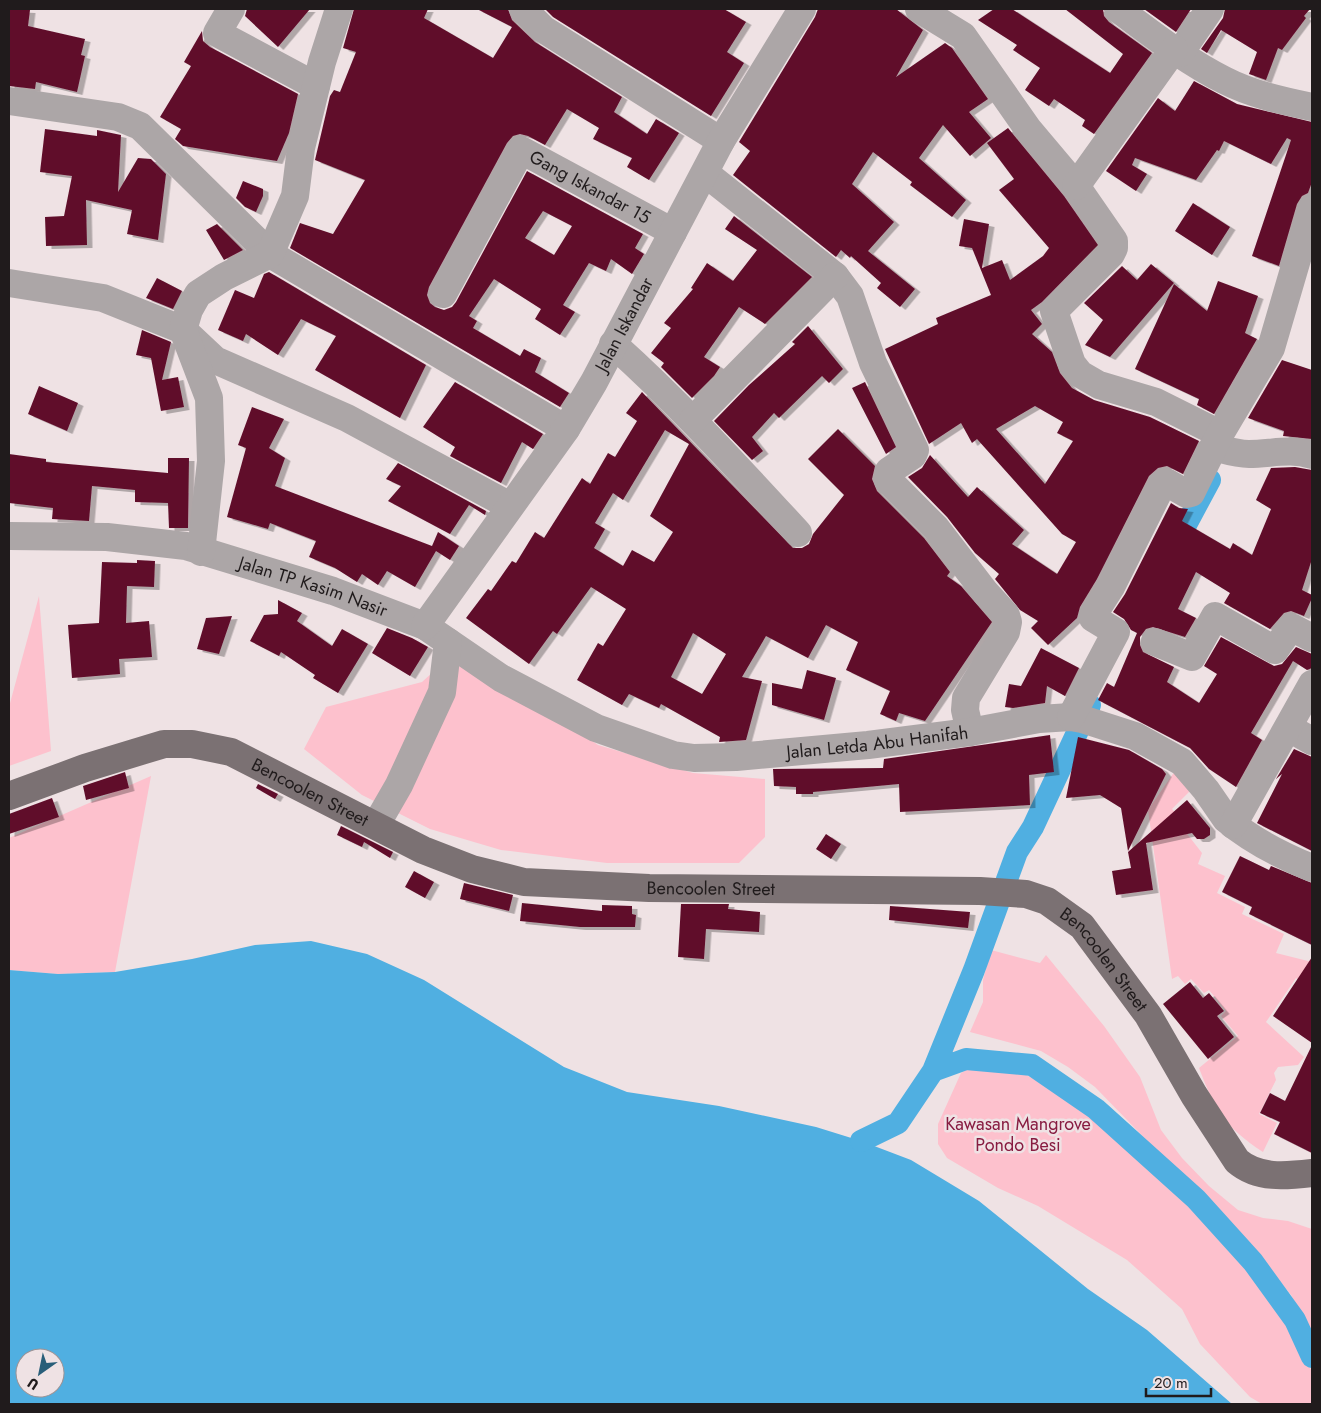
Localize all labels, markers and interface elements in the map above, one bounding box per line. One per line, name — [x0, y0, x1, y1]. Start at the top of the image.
street label: Gang Iskandar 15 — [525, 144, 655, 230]
street label: Jalan Iskandar — [588, 272, 660, 378]
street label: Jalan TP Kasim Nasir — [234, 549, 392, 624]
street label: Jalan Letda Abu Hanifah — [783, 719, 970, 766]
street label: Bencoolen Street — [247, 752, 374, 833]
street label: Bencoolen Street — [646, 875, 776, 902]
street label: Bencoolen Street — [1054, 901, 1155, 1018]
park label: Kawasan Mangrove Pondo Besi — [945, 1111, 1091, 1158]
north arrow — [15, 1348, 65, 1398]
scale bar — [1146, 1366, 1211, 1398]
text: 20 m — [1154, 1372, 1188, 1394]
text: U — [23, 1373, 42, 1395]

